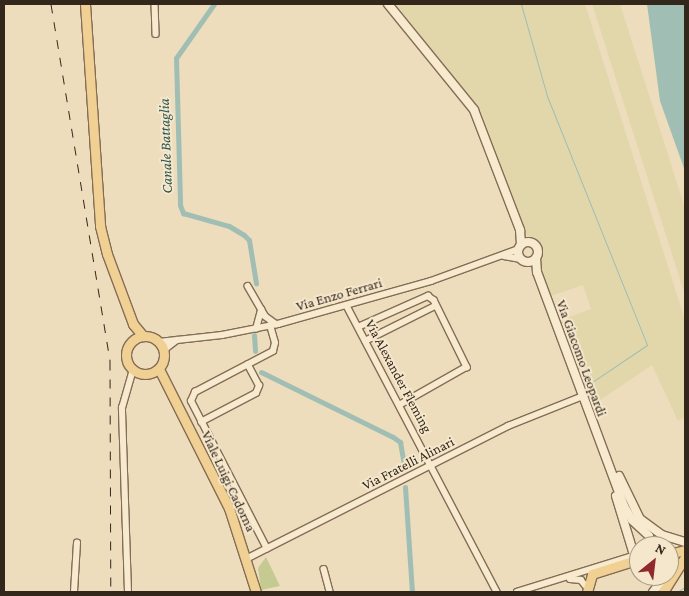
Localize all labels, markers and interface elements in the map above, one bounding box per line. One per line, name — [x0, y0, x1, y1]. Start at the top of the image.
water label: Canale Battaglia — [155, 98, 177, 194]
street label: Via Enzo Ferrari — [294, 274, 384, 314]
street label: Via Giacomo Leopardi — [553, 297, 611, 419]
street label: Via Alexander Fleming — [362, 317, 436, 435]
street label: Viale Luigi Cadorna — [198, 428, 260, 534]
street label: Via Fratelli Alinari — [359, 433, 457, 493]
north arrow — [629, 536, 679, 586]
text: N — [653, 539, 669, 558]

